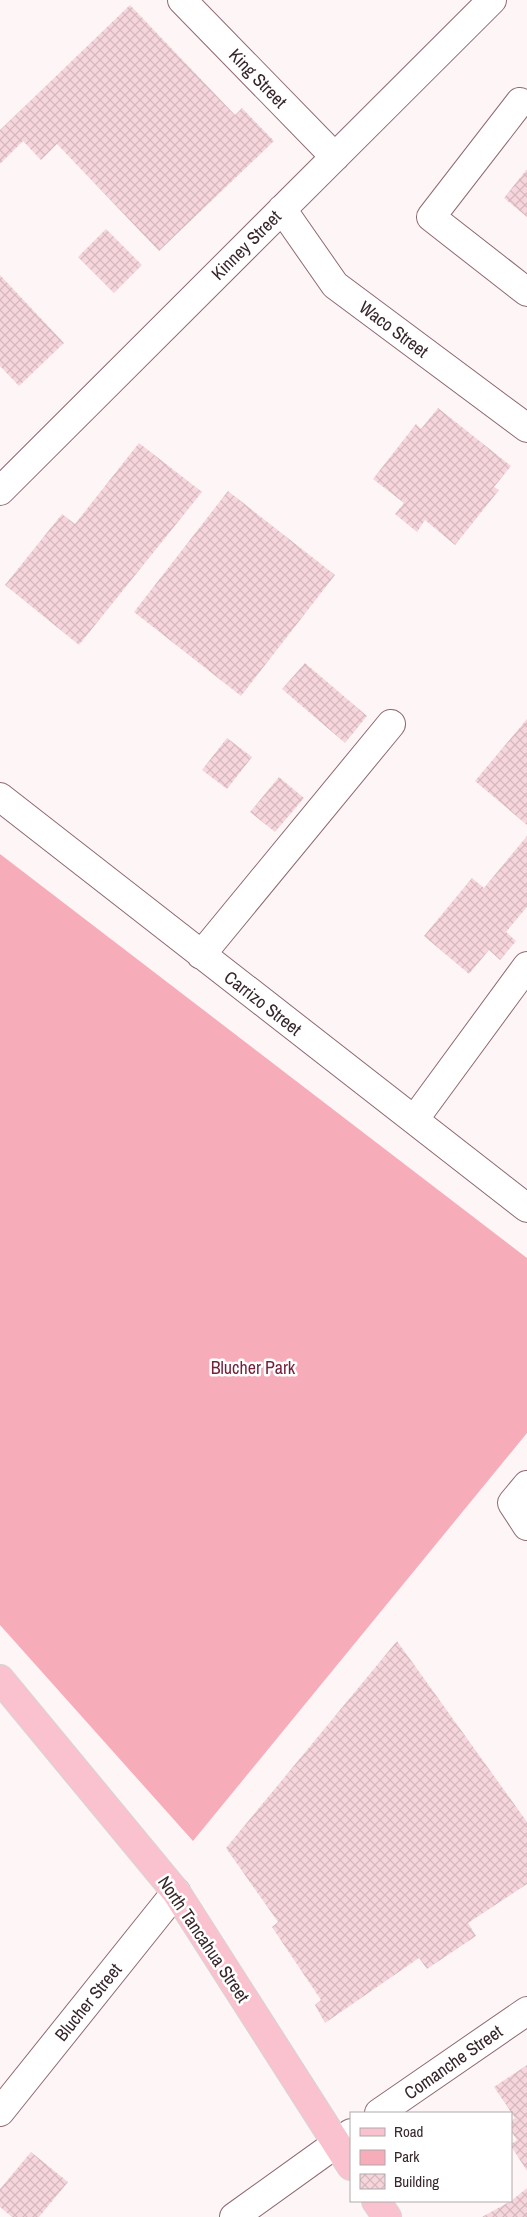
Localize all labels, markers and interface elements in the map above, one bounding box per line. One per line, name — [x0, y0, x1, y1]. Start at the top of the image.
street label: King Street — [223, 43, 293, 113]
street label: Kinney Street — [206, 205, 286, 285]
street label: Waco Street — [354, 295, 434, 363]
street label: Carrizo Street — [219, 965, 307, 1041]
park label: Blucher Park — [211, 1355, 296, 1380]
street label: North Tancahua Street — [152, 1871, 256, 2007]
street label: Blucher Street — [49, 1958, 127, 2046]
street label: Comanche Street — [399, 2019, 507, 2105]
legend — [350, 2112, 512, 2202]
text: Road — [394, 2121, 423, 2142]
text: Park — [394, 2146, 420, 2167]
text: Building — [394, 2171, 439, 2192]

